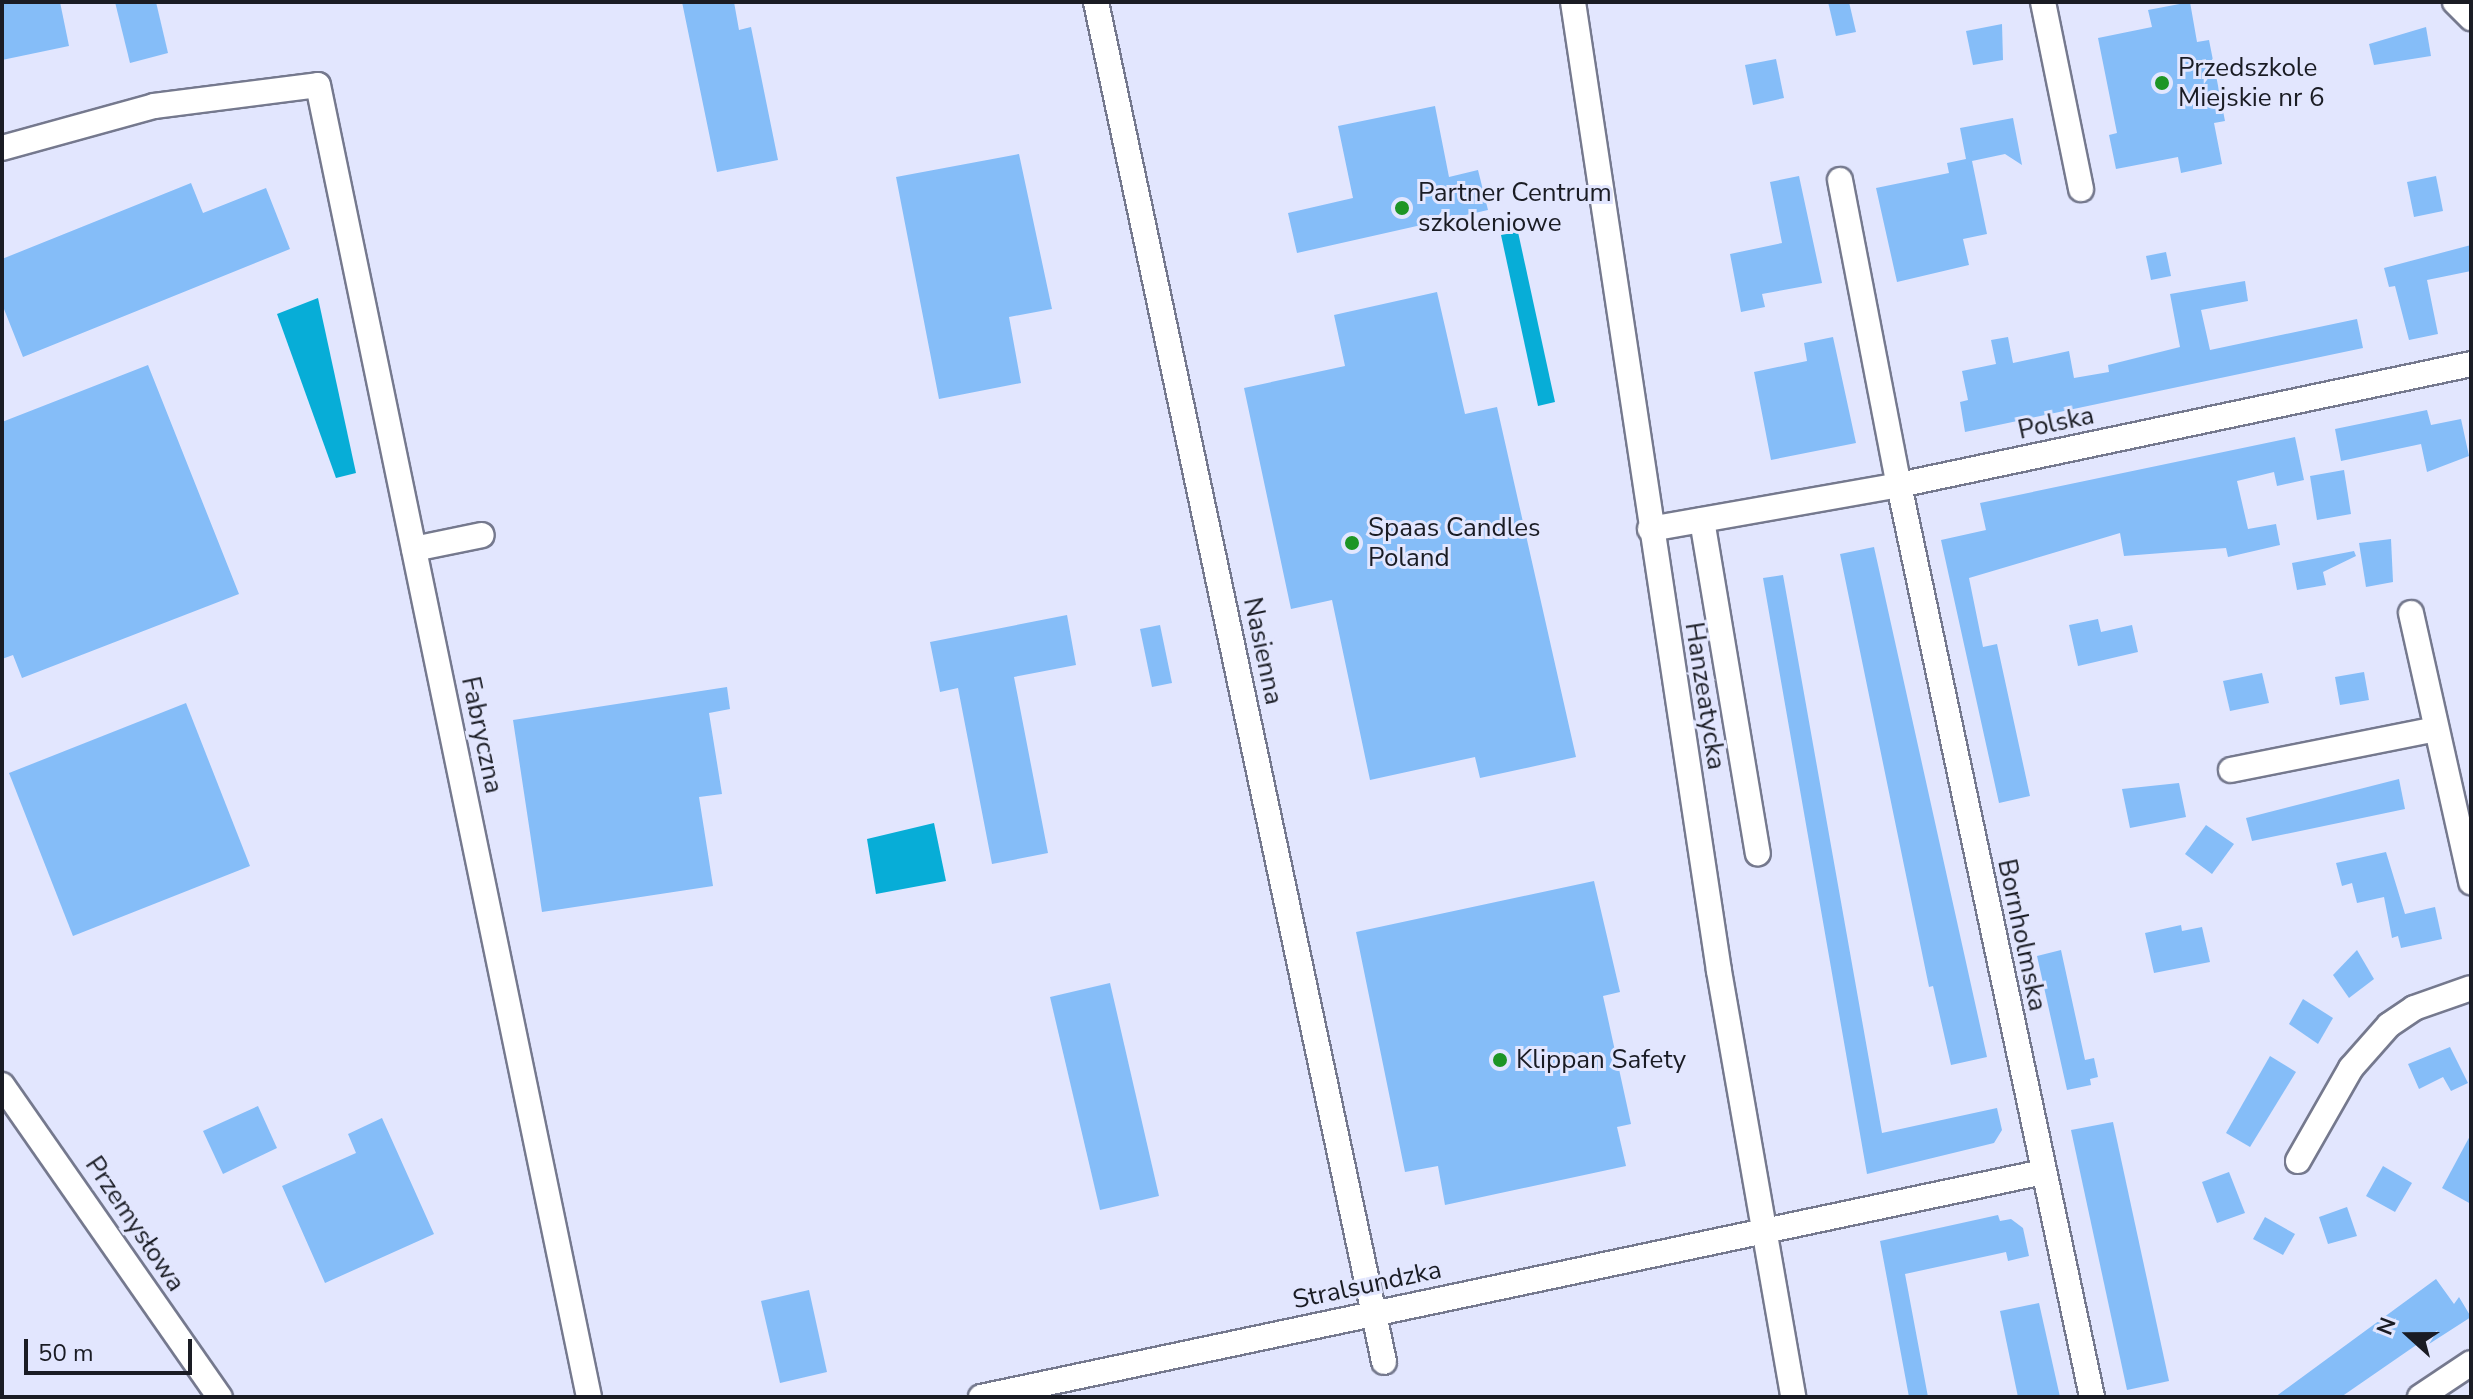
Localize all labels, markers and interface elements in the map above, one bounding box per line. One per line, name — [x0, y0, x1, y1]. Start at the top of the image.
place label: Przedszkole Miejskie nr 6 — [2178, 52, 2325, 114]
marker: Przedszkole Miejskie nr 6 — [2153, 74, 2171, 92]
place label: Partner Centrum szkoleniowe — [1418, 177, 1612, 238]
marker: Partner Centrum szkoleniowe — [1393, 199, 1411, 217]
street label: Polska — [2015, 400, 2097, 446]
place label: Spaas Candles Poland — [1368, 512, 1541, 574]
marker: Spaas Candles Poland — [1343, 534, 1361, 552]
street label: Nasienna — [1236, 595, 1290, 707]
street label: Hanzeatycka — [1678, 620, 1732, 772]
street label: Fabryczna — [454, 674, 510, 796]
street label: Bornholmska — [1991, 856, 2053, 1014]
place label: Klippan Safety — [1516, 1044, 1686, 1076]
marker: Klippan Safety — [1491, 1051, 1509, 1069]
street label: Przemysłowa — [78, 1151, 192, 1297]
street label: Stralsundzka — [1290, 1254, 1444, 1316]
north arrow — [2369, 1295, 2449, 1375]
text: N — [2370, 1313, 2404, 1339]
scale bar — [28, 1323, 196, 1373]
text: 50 m — [38, 1337, 94, 1369]

